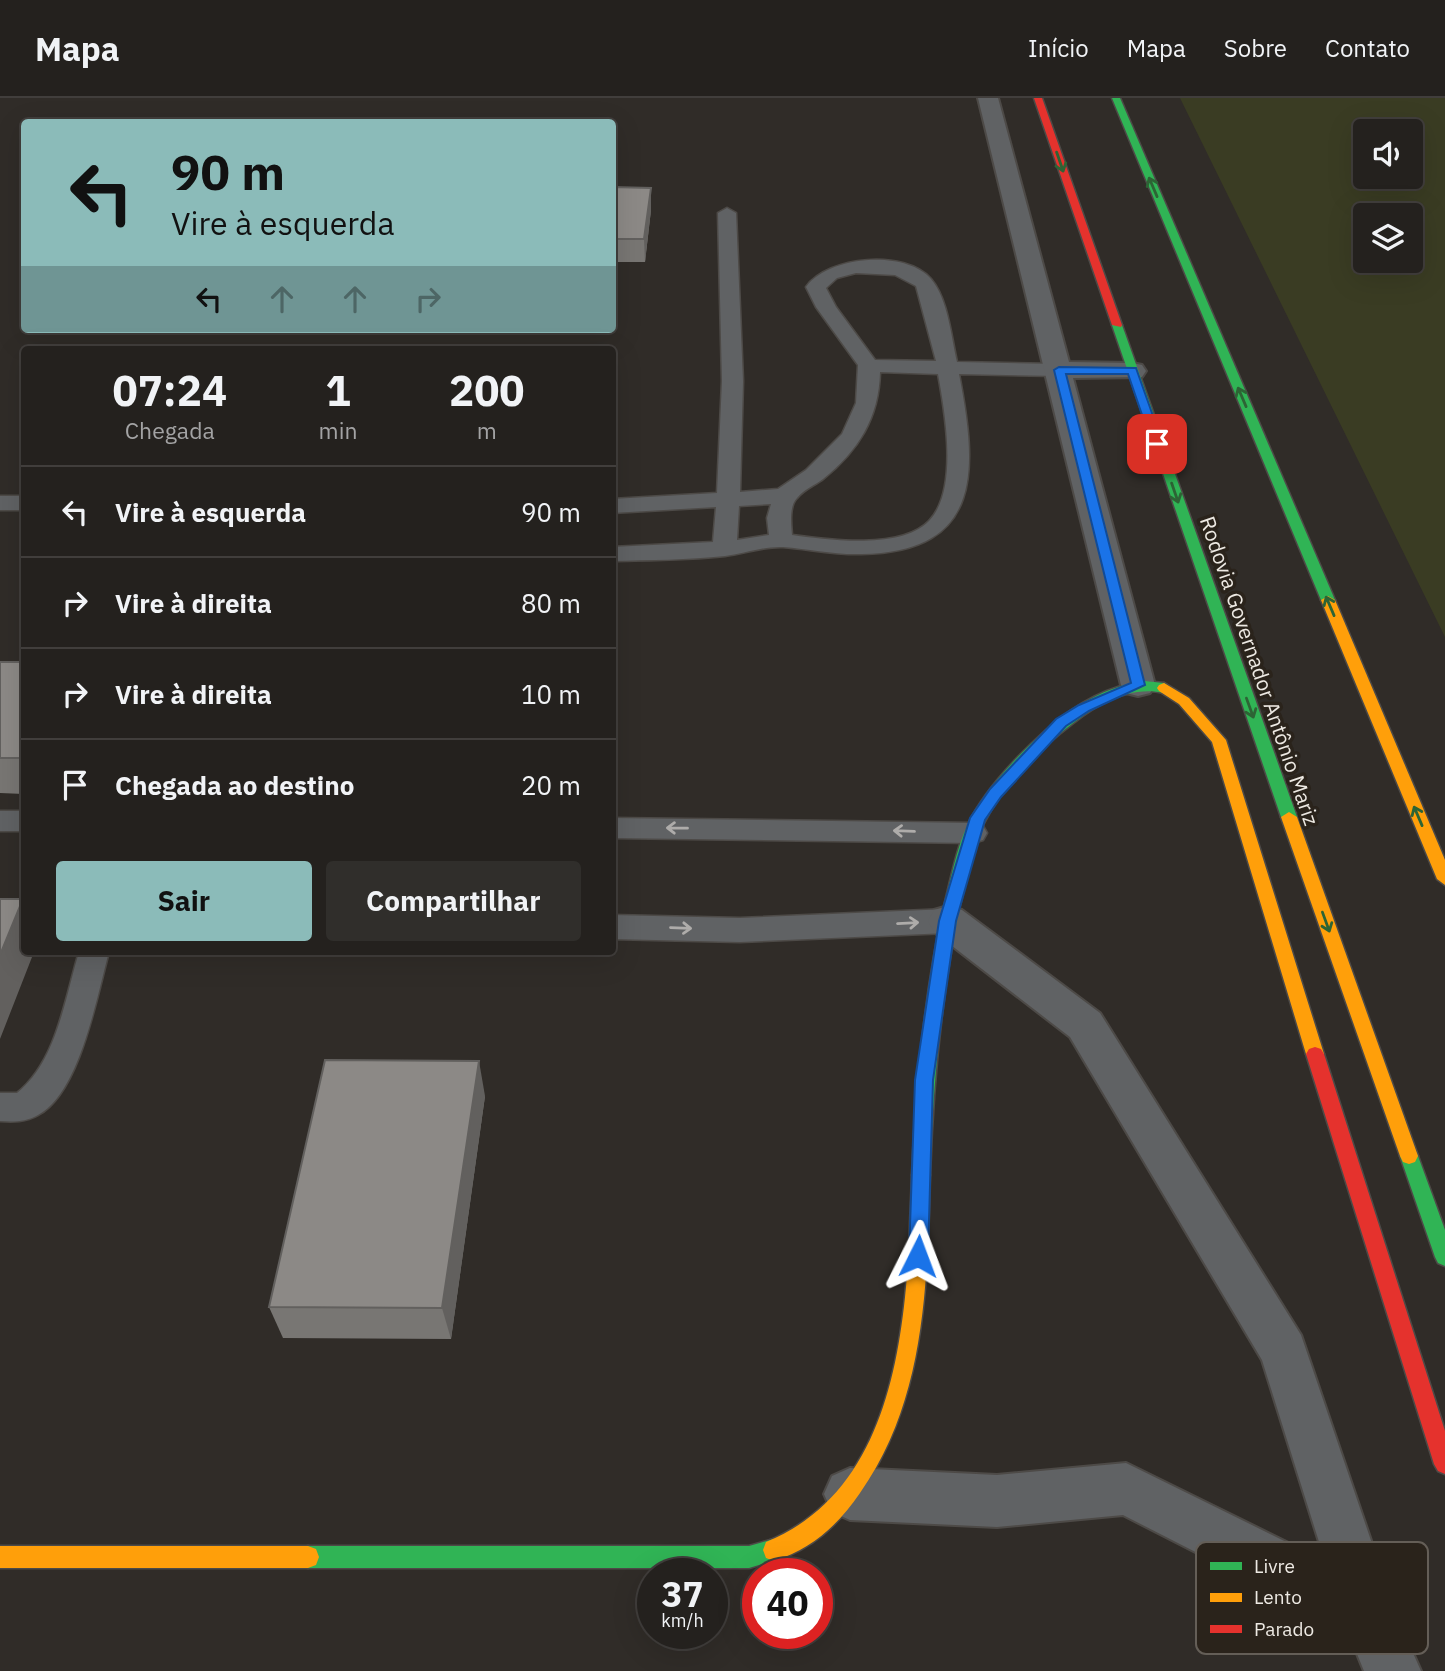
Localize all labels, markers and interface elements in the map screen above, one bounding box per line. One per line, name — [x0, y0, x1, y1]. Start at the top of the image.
text: Mapa — [35, 27, 120, 70]
text: Início — [1028, 32, 1089, 64]
text: Mapa — [1127, 32, 1186, 64]
text: Sobre — [1224, 32, 1287, 64]
text: Contato — [1325, 32, 1410, 64]
map controls — [1353, 119, 1423, 273]
button: sound — [1353, 119, 1423, 189]
text: 90 m — [171, 140, 285, 203]
icon: left — [56, 147, 147, 238]
one-way arrow — [1055, 151, 1067, 173]
one-way arrow — [1146, 177, 1159, 198]
text: Vire à esquerda — [171, 202, 395, 244]
button: layers — [1353, 203, 1423, 273]
icon: left — [190, 280, 228, 318]
icon: ahead — [263, 280, 301, 318]
icon: ahead — [336, 280, 374, 318]
icon: right — [409, 280, 447, 318]
text: 07:24 — [112, 363, 227, 418]
text: 1 — [325, 363, 351, 418]
text: 200 — [449, 363, 525, 418]
one-way arrow — [1234, 386, 1247, 408]
pin — [1127, 414, 1187, 474]
text: Chegada — [125, 415, 215, 445]
text: min — [319, 415, 357, 445]
text: m — [477, 415, 497, 445]
icon: arrive — [1138, 425, 1176, 463]
one-way arrow — [1170, 482, 1182, 504]
icon: left — [56, 493, 94, 531]
text: Vire à esquerda — [115, 495, 306, 529]
text: 90 m — [521, 495, 581, 529]
street label: Rodovia Governador Antônio Mariz — [1194, 512, 1326, 829]
icon: right — [56, 584, 94, 622]
text: Vire à direita — [115, 586, 272, 620]
text: 80 m — [521, 586, 581, 620]
one-way arrow — [1323, 596, 1336, 617]
icon: right — [56, 675, 94, 713]
text: Vire à direita — [115, 677, 272, 711]
text: 10 m — [521, 677, 581, 711]
one-way arrow — [1244, 697, 1257, 719]
icon: arrive — [56, 766, 94, 804]
text: Chegada ao destino — [115, 768, 354, 802]
text: 20 m — [521, 768, 581, 802]
one-way arrow — [1411, 805, 1424, 827]
one-way arrow — [666, 822, 689, 835]
one-way arrow — [893, 825, 916, 838]
button: Sair — [56, 861, 312, 941]
button: Compartilhar — [326, 861, 581, 941]
one-way arrow — [1321, 911, 1333, 933]
one-way arrow — [896, 916, 919, 929]
one-way arrow — [669, 922, 692, 935]
position arrow — [881, 1219, 955, 1293]
legend — [1196, 1542, 1428, 1654]
text: Livre — [1254, 1554, 1295, 1578]
speed limit sign: 40 — [742, 1558, 833, 1649]
text: 37 — [661, 1571, 704, 1617]
text: Lento — [1254, 1585, 1302, 1609]
text: km/h — [661, 1609, 704, 1632]
text: Parado — [1254, 1617, 1314, 1641]

